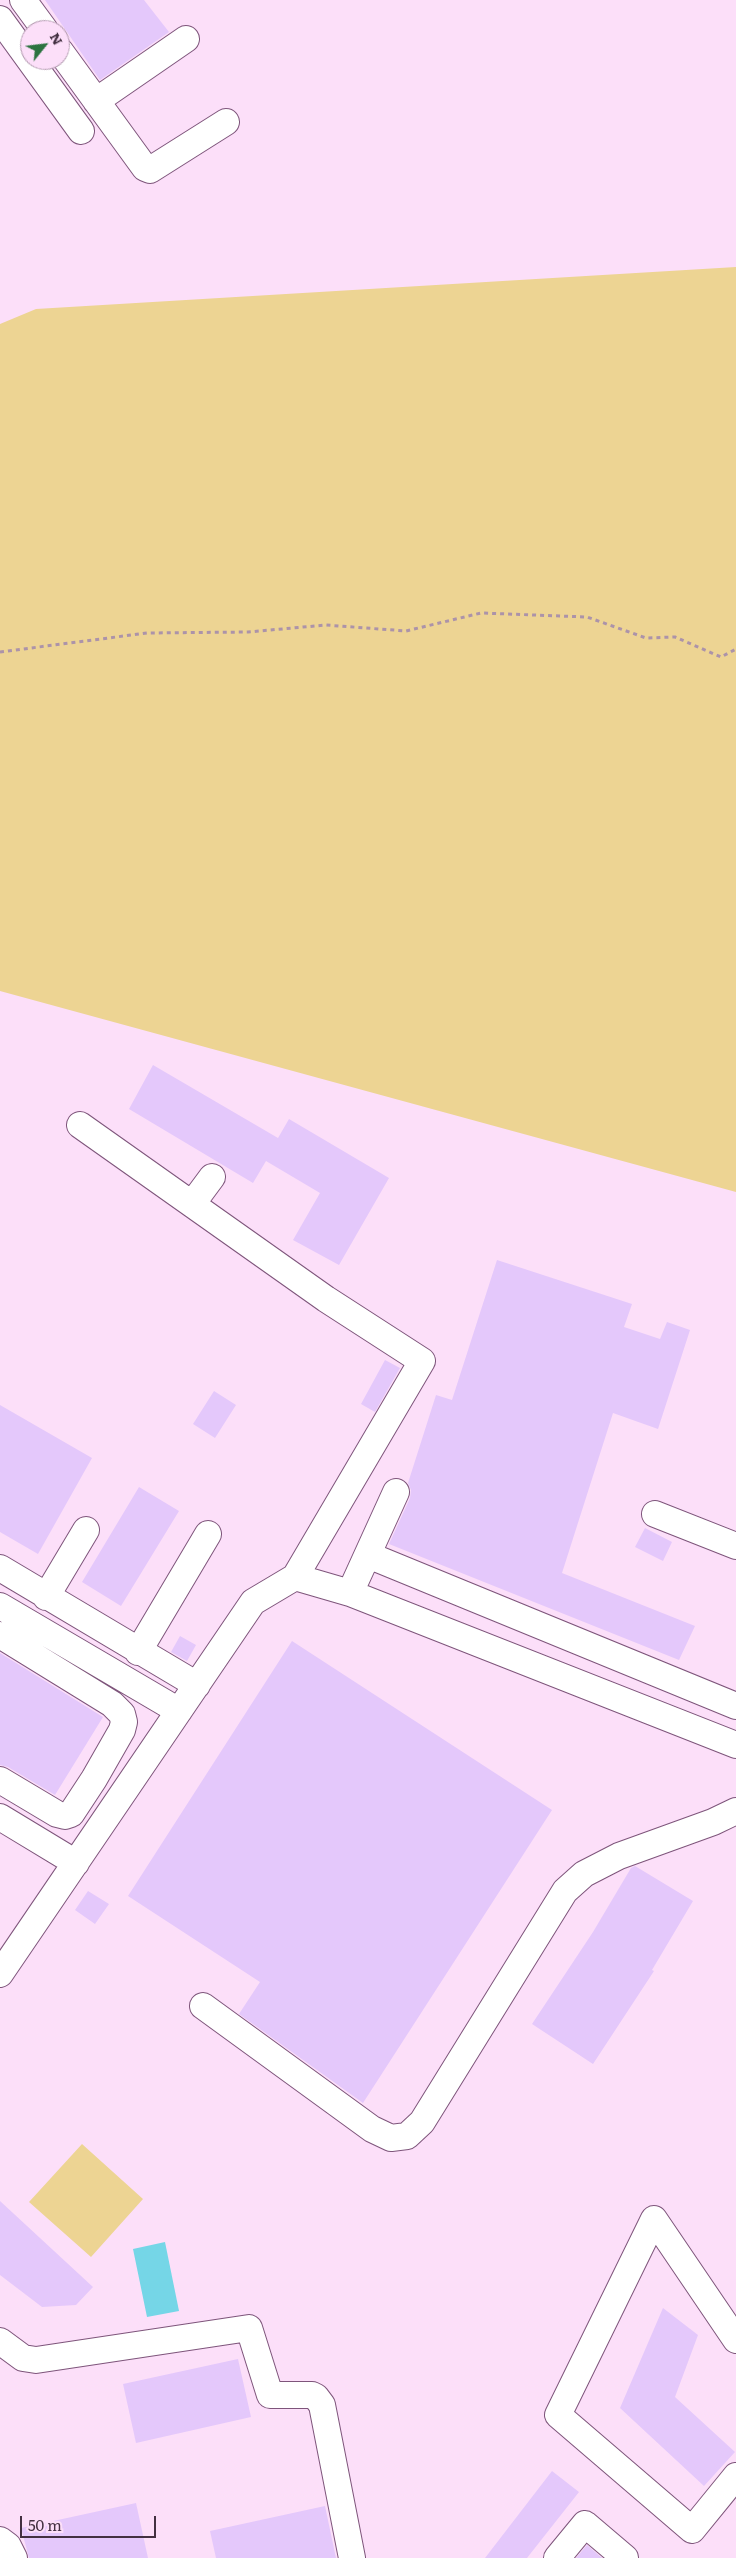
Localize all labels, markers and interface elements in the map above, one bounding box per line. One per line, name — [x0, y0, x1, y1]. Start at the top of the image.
north arrow — [20, 20, 70, 70]
text: N — [46, 28, 69, 48]
scale bar — [22, 2506, 159, 2538]
text: 50 m — [28, 2513, 62, 2536]

